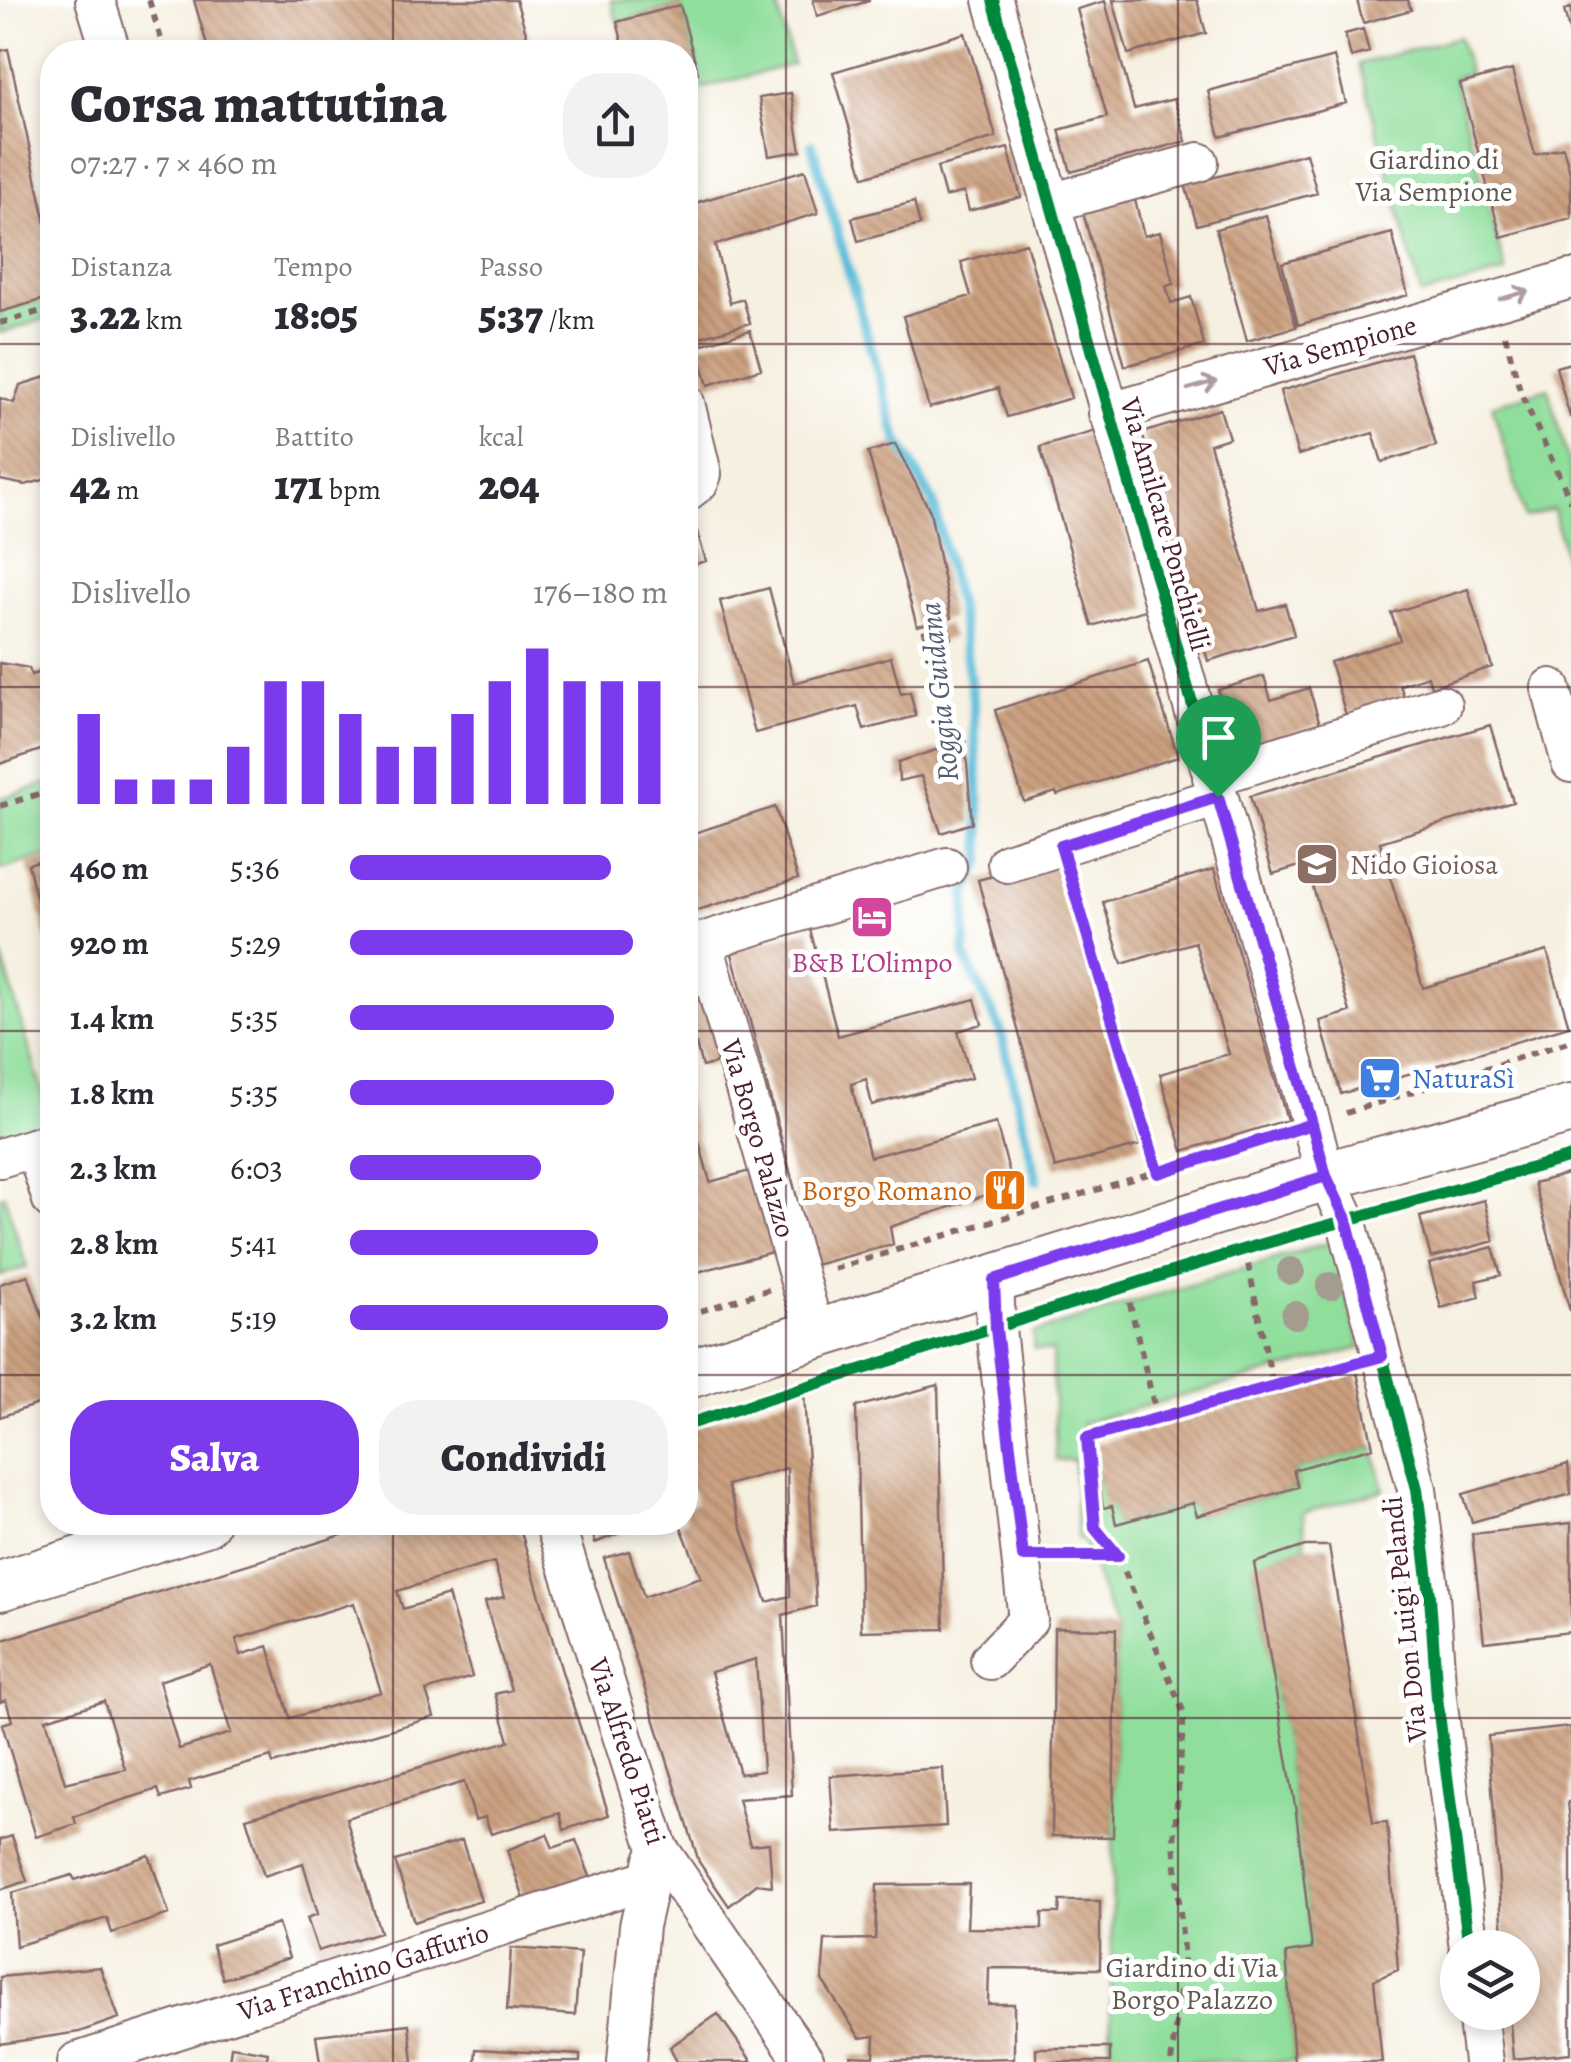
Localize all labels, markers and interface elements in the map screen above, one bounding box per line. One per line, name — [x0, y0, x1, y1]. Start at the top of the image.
text: Corsa mattutina — [70, 66, 447, 141]
button: share — [563, 73, 668, 178]
text: 07:27 · 7 × 460 m — [70, 141, 277, 185]
park label: Giardino di Via Sempione — [1354, 141, 1513, 211]
text: Distanza — [70, 248, 172, 286]
text: Tempo — [274, 248, 353, 286]
text: Passo — [479, 248, 543, 286]
one-way arrow — [1498, 285, 1529, 303]
text: 3.22 — [70, 286, 140, 343]
text: 18:05 — [274, 286, 358, 343]
text: 5:37 — [479, 286, 543, 343]
text: km — [140, 301, 183, 339]
text: /km — [543, 301, 595, 339]
street label: Via Sempione — [1259, 306, 1421, 386]
one-way arrow — [1186, 375, 1217, 394]
street label: Via Amilcare Ponchielli — [1110, 392, 1219, 655]
text: Dislivello — [70, 418, 176, 456]
text: Battito — [274, 418, 354, 456]
text: kcal — [479, 418, 524, 456]
text: 42 — [70, 456, 111, 513]
text: 171 — [274, 456, 323, 513]
text: 204 — [479, 456, 540, 513]
text: m — [111, 471, 139, 509]
text: bpm — [323, 471, 381, 509]
text: Dislivello — [70, 570, 191, 614]
text: 176–180 m — [533, 570, 668, 614]
water label: Roggia Guidana — [910, 600, 968, 784]
pin — [1176, 695, 1261, 798]
icon: arrive — [1191, 710, 1246, 765]
school or university icon: Nido Gioiosa — [1294, 841, 1340, 887]
text: 460 m — [70, 846, 148, 890]
text: 5:36 — [230, 846, 279, 890]
place label: Nido Gioiosa — [1350, 846, 1498, 884]
hotel icon: B&B L'Olimpo — [849, 894, 895, 940]
text: 920 m — [70, 921, 149, 965]
text: 5:29 — [230, 921, 281, 965]
place label: B&B L'Olimpo — [791, 944, 953, 982]
text: 1.4 km — [70, 996, 154, 1040]
text: 5:35 — [230, 996, 278, 1040]
street label: Via Borgo Palazzo — [711, 1034, 804, 1242]
supermarket icon: NaturaSì — [1357, 1055, 1403, 1101]
place label: NaturaSì — [1412, 1060, 1515, 1098]
text: 1.8 km — [70, 1071, 155, 1115]
text: 5:35 — [230, 1071, 278, 1115]
text: 2.3 km — [70, 1146, 157, 1190]
text: 6:03 — [230, 1146, 283, 1190]
restaurant icon: Borgo Romano — [982, 1167, 1028, 1213]
place label: Borgo Romano — [802, 1172, 972, 1210]
text: 2.8 km — [70, 1221, 159, 1265]
text: 5:41 — [230, 1221, 277, 1265]
text: 3.2 km — [70, 1296, 157, 1340]
text: 5:19 — [230, 1296, 277, 1340]
button: Salva — [70, 1400, 359, 1515]
button: Condividi — [379, 1400, 668, 1515]
street label: Via Don Luigi Pelandi — [1373, 1494, 1437, 1744]
street label: Via Alfredo Piatti — [579, 1652, 675, 1850]
street label: Via Franchino Gaffurio — [232, 1913, 493, 2031]
map controls — [1440, 1930, 1540, 2030]
button: layers — [1440, 1930, 1540, 2030]
park label: Giardino di Via Borgo Palazzo — [1106, 1949, 1278, 2019]

